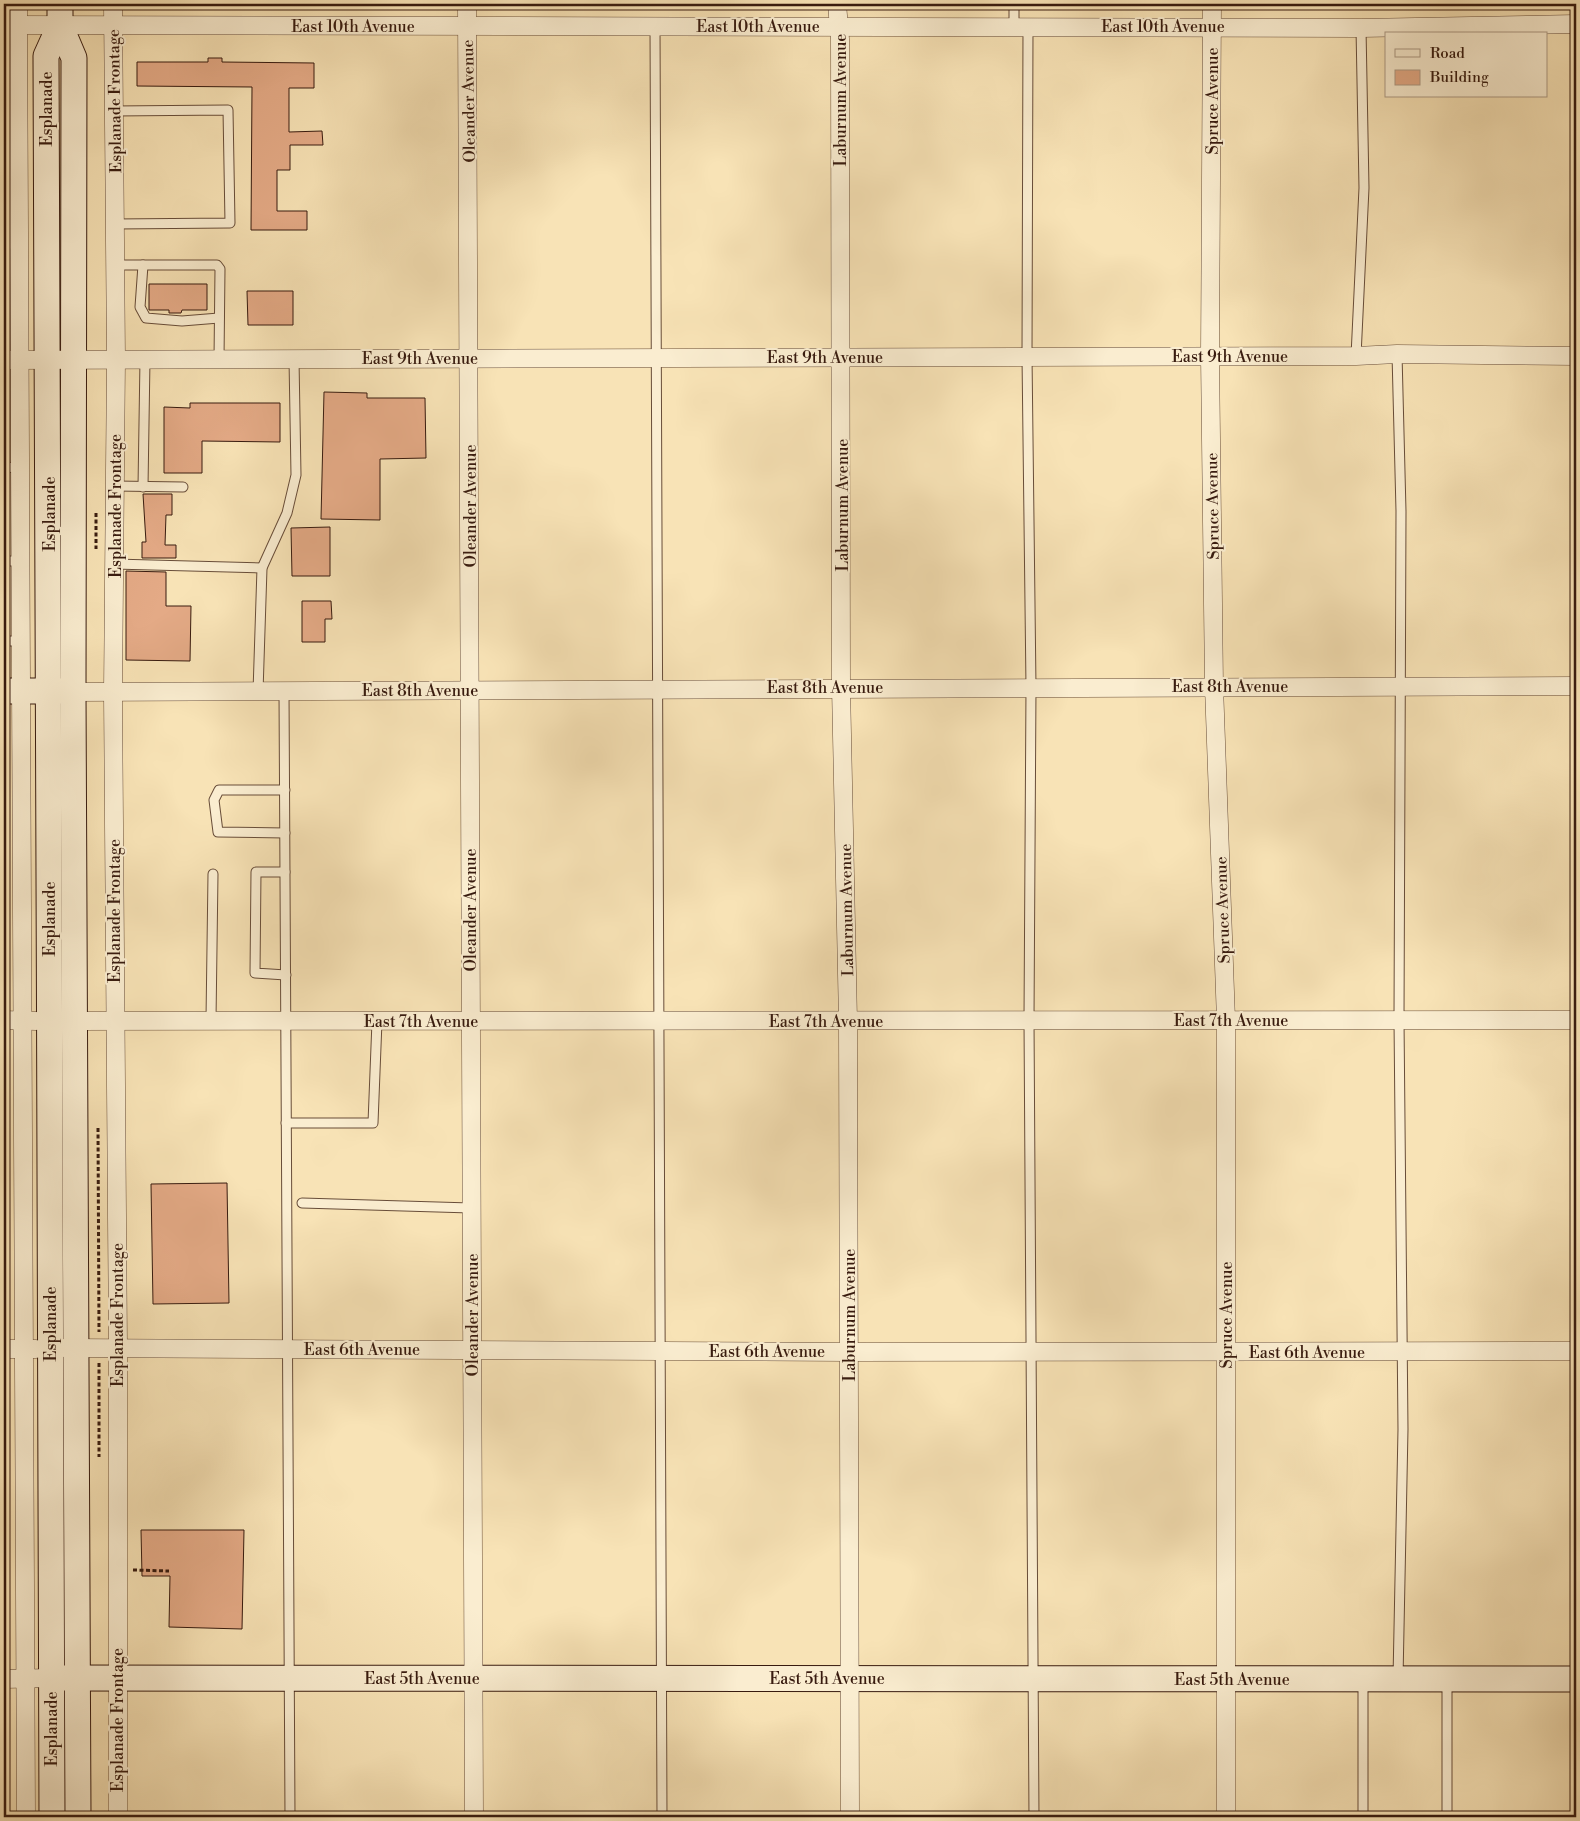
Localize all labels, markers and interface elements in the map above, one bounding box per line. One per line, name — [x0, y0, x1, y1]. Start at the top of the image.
street label: East 10th Avenue — [291, 17, 415, 37]
street label: East 10th Avenue — [696, 17, 820, 37]
street label: East 10th Avenue — [1101, 17, 1225, 37]
street label: Esplanade Frontage — [104, 29, 126, 173]
legend — [1385, 32, 1548, 98]
street label: Laburnum Avenue — [831, 34, 851, 166]
street label: Oleander Avenue — [458, 39, 480, 163]
text: Road — [1430, 44, 1465, 63]
street label: Spruce Avenue — [1203, 47, 1223, 155]
text: Building — [1429, 68, 1489, 87]
street label: Esplanade — [37, 72, 57, 146]
street label: East 9th Avenue — [1172, 347, 1288, 367]
street label: East 9th Avenue — [767, 348, 883, 368]
street label: East 9th Avenue — [362, 349, 478, 369]
street label: Esplanade Frontage — [106, 434, 126, 578]
street label: Laburnum Avenue — [833, 439, 853, 571]
street label: Oleander Avenue — [461, 444, 481, 568]
street label: Spruce Avenue — [1202, 452, 1224, 560]
street label: Esplanade — [40, 477, 60, 551]
street label: East 8th Avenue — [1172, 677, 1288, 697]
street label: East 8th Avenue — [767, 678, 883, 698]
street label: East 8th Avenue — [362, 681, 478, 701]
street label: Esplanade Frontage — [105, 839, 125, 983]
street label: Laburnum Avenue — [836, 843, 858, 977]
street label: Oleander Avenue — [461, 848, 481, 972]
street label: Spruce Avenue — [1211, 856, 1235, 964]
street label: Esplanade — [40, 882, 60, 956]
street label: East 7th Avenue — [1174, 1011, 1288, 1031]
street label: East 7th Avenue — [364, 1012, 478, 1032]
street label: East 7th Avenue — [769, 1012, 883, 1032]
street label: Esplanade Frontage — [108, 1243, 128, 1387]
street label: Laburnum Avenue — [840, 1249, 860, 1381]
street label: Oleander Avenue — [463, 1253, 483, 1377]
street label: Spruce Avenue — [1217, 1261, 1237, 1369]
street label: Esplanade — [41, 1287, 61, 1361]
street label: East 6th Avenue — [304, 1340, 420, 1360]
street label: East 6th Avenue — [709, 1342, 825, 1362]
street label: East 6th Avenue — [1249, 1343, 1365, 1363]
street label: Esplanade Frontage — [108, 1648, 128, 1792]
street label: East 5th Avenue — [364, 1669, 480, 1689]
street label: East 5th Avenue — [769, 1669, 885, 1689]
street label: East 5th Avenue — [1174, 1670, 1290, 1690]
street label: Esplanade — [42, 1692, 62, 1766]

